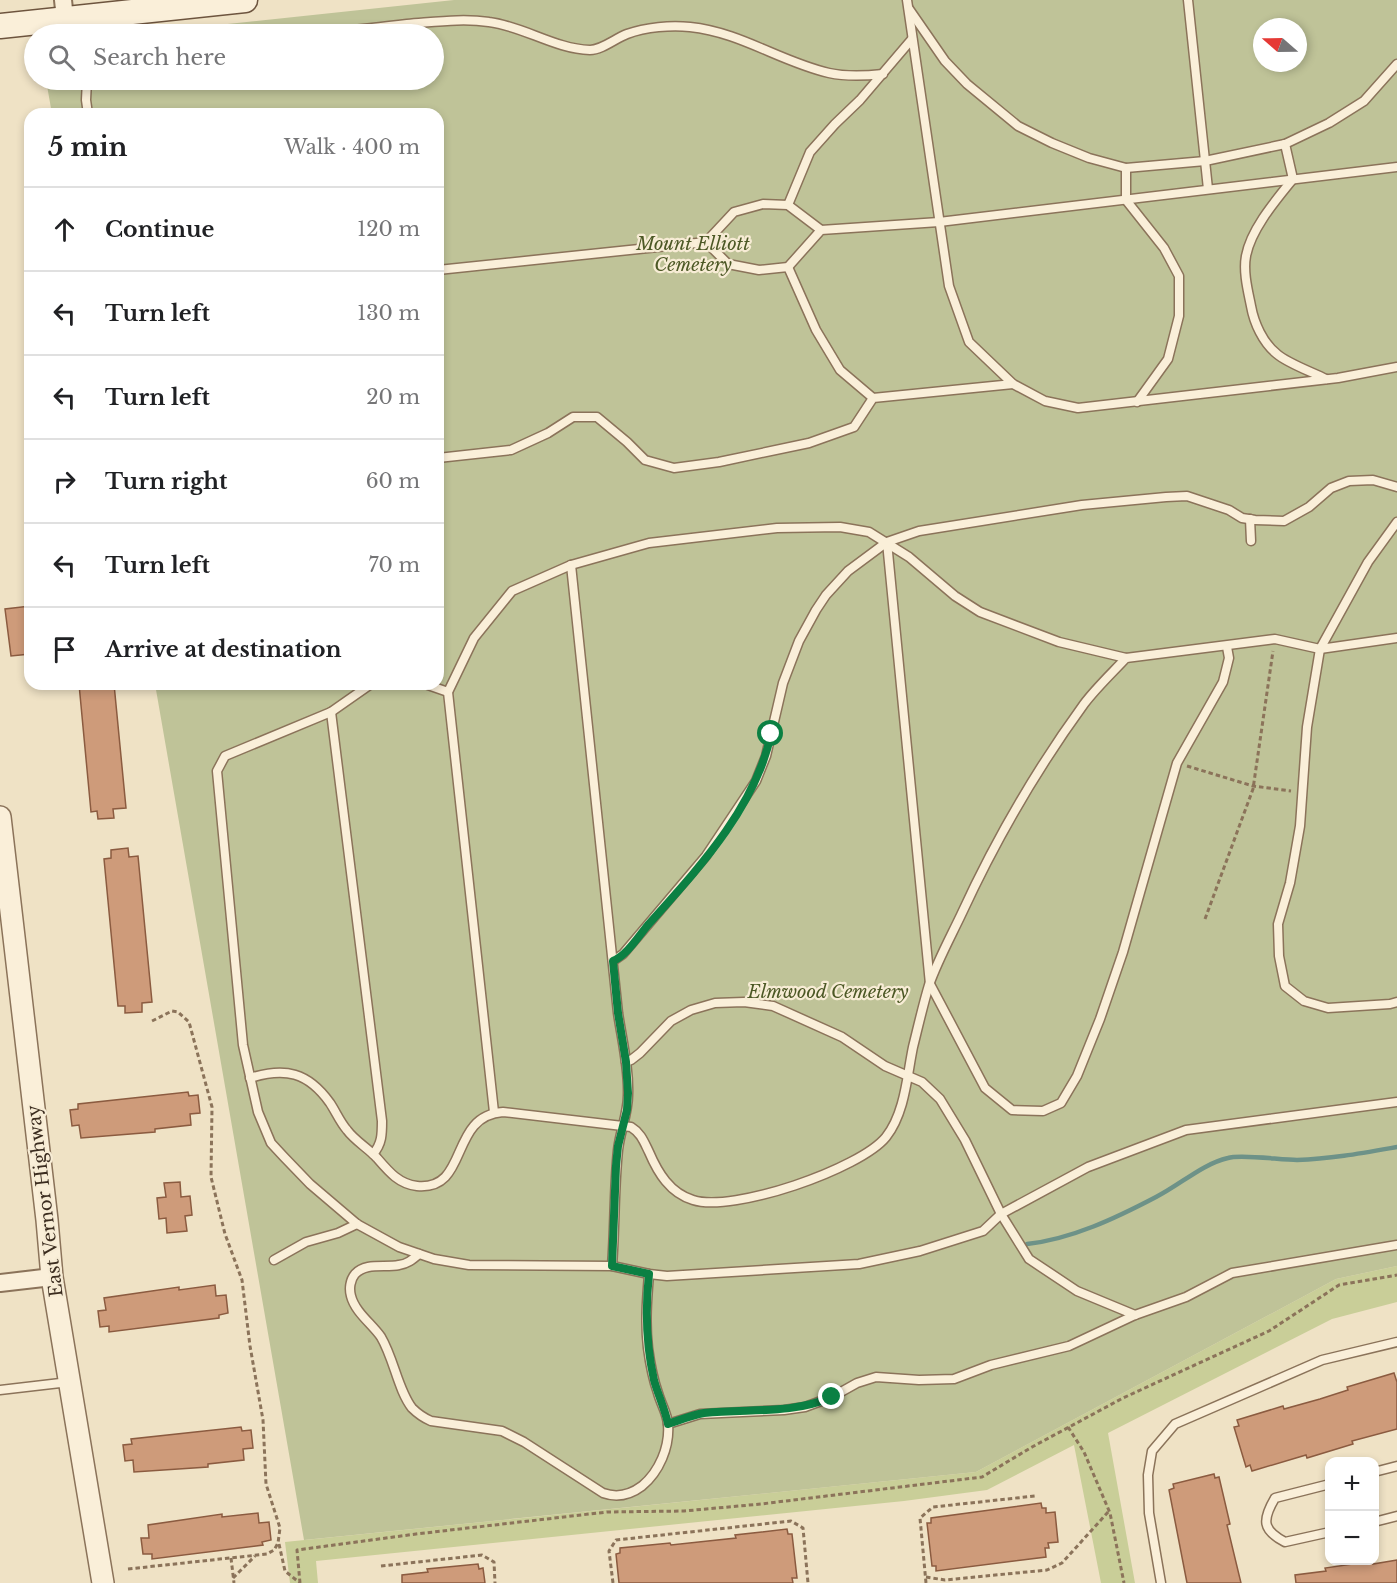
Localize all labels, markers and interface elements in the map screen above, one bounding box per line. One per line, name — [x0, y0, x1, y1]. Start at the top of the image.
north arrow — [1253, 18, 1307, 72]
search box — [24, 24, 444, 90]
icon: search — [45, 41, 78, 74]
text: Search here — [93, 44, 226, 71]
text: 5 min — [48, 131, 127, 163]
text: Walk · 400 m — [284, 135, 420, 159]
icon: ahead — [48, 213, 81, 246]
text: Continue — [105, 216, 214, 243]
text: 120 m — [357, 217, 420, 241]
park label: Mount Elliott Cemetery — [635, 233, 750, 276]
icon: left — [48, 297, 81, 330]
text: Turn left — [105, 300, 210, 327]
text: 130 m — [357, 301, 420, 325]
icon: left — [48, 381, 81, 414]
text: Turn left — [105, 384, 210, 411]
text: 20 m — [366, 385, 420, 409]
icon: right — [48, 465, 81, 498]
text: Turn right — [105, 468, 227, 495]
text: 60 m — [366, 469, 420, 493]
icon: left — [48, 549, 81, 582]
text: Turn left — [105, 552, 210, 579]
text: 70 m — [368, 553, 420, 577]
icon: arrive — [48, 633, 81, 666]
text: Arrive at destination — [105, 636, 342, 663]
route start — [757, 720, 783, 746]
park label: Elmwood Cemetery — [746, 981, 909, 1003]
street label: East Vernor Highway — [22, 1103, 68, 1298]
route end — [818, 1383, 844, 1409]
map controls — [1325, 1457, 1379, 1565]
button: + — [1325, 1457, 1379, 1511]
button: − — [1325, 1511, 1379, 1565]

